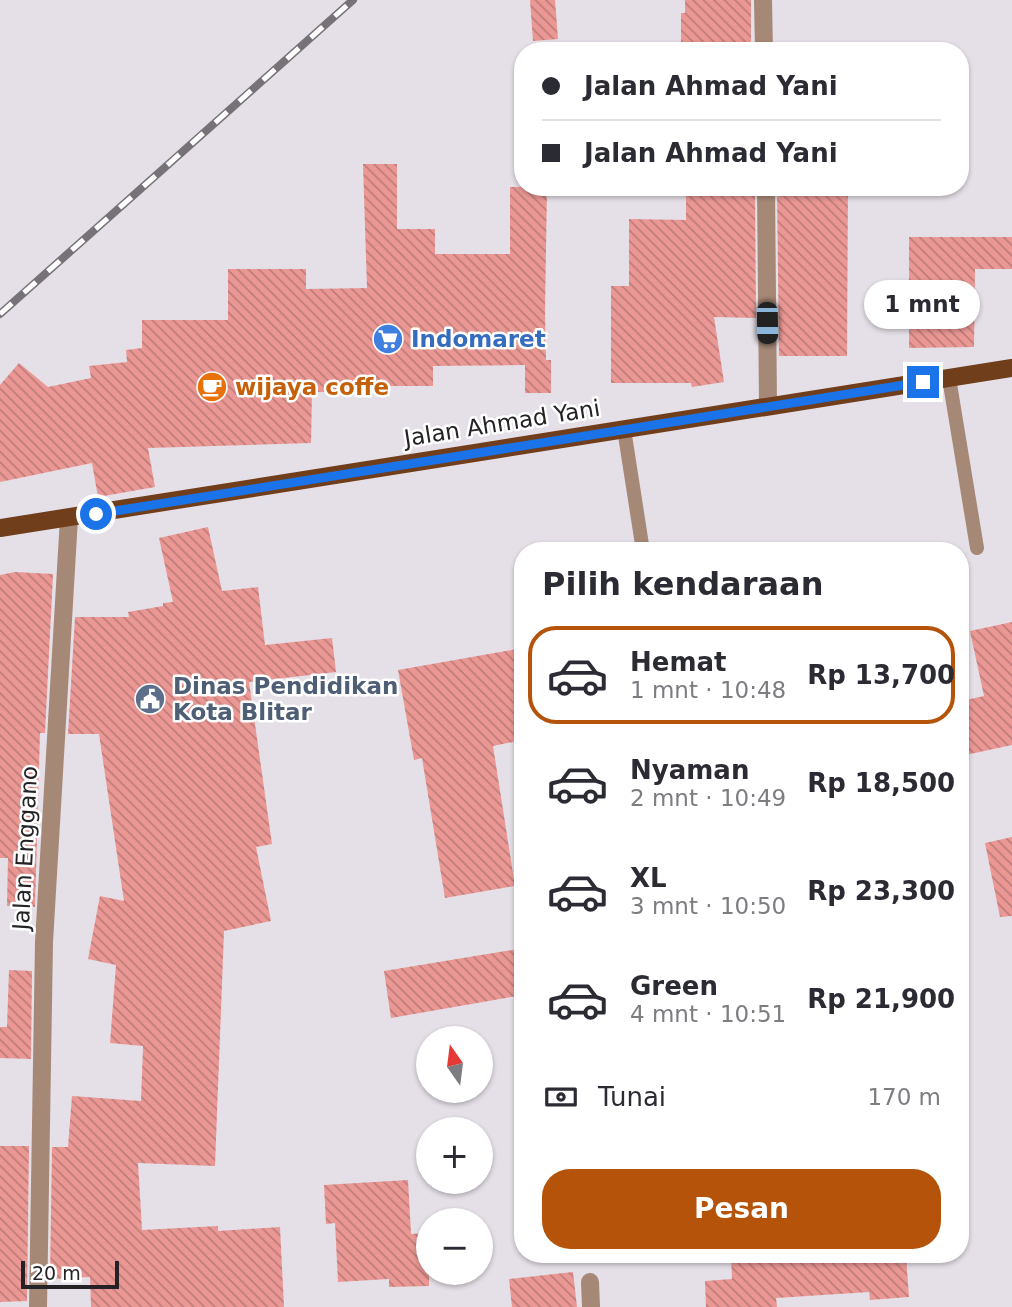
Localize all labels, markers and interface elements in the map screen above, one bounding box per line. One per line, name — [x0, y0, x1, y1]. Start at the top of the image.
text: Jalan Ahmad Yani — [584, 71, 838, 101]
text: Jalan Ahmad Yani — [584, 138, 838, 168]
callout: 1 mnt — [865, 280, 981, 330]
text: 1 mnt — [884, 291, 960, 317]
car — [757, 302, 778, 344]
supermarket icon: Indomaret — [371, 322, 405, 356]
place label: Indomaret — [411, 326, 546, 352]
route end — [907, 366, 939, 398]
cafe icon: wijaya coffe — [195, 370, 229, 404]
place label: wijaya coffe — [235, 374, 389, 400]
street label: Jalan Ahmad Yani — [400, 395, 602, 452]
route start — [80, 498, 112, 530]
text: Pilih kendaraan — [542, 565, 823, 603]
icon: car — [546, 644, 609, 707]
text: Hemat — [630, 647, 726, 677]
text: Rp 13,700 — [807, 660, 955, 690]
place label: Dinas Pendidikan Kota Blitar — [173, 673, 398, 725]
text: 1 mnt · 10:48 — [630, 677, 786, 703]
public building icon: Dinas Pendidikan Kota Blitar — [133, 682, 167, 716]
icon: car — [546, 752, 609, 815]
text: Nyaman — [630, 755, 749, 785]
street label: Jalan Enggano — [8, 765, 42, 933]
text: Rp 18,500 — [807, 768, 955, 798]
text: 2 mnt · 10:49 — [630, 785, 786, 811]
icon: car — [546, 860, 609, 923]
text: XL — [630, 863, 667, 893]
text: Rp 23,300 — [807, 876, 955, 906]
text: 3 mnt · 10:50 — [630, 893, 786, 919]
icon: car — [546, 968, 609, 1031]
text: Green — [630, 971, 718, 1001]
text: Rp 21,900 — [807, 984, 955, 1014]
text: 4 mnt · 10:51 — [630, 1001, 786, 1027]
north arrow — [416, 1026, 494, 1102]
map controls — [416, 1026, 493, 1285]
icon: cash — [542, 1078, 580, 1116]
text: Tunai — [598, 1082, 666, 1112]
text: 170 m — [867, 1084, 941, 1110]
button: + — [416, 1117, 493, 1194]
button: Pesan — [542, 1169, 941, 1249]
button: − — [416, 1208, 493, 1285]
scale bar — [21, 1258, 119, 1290]
text: 20 m — [32, 1262, 81, 1284]

